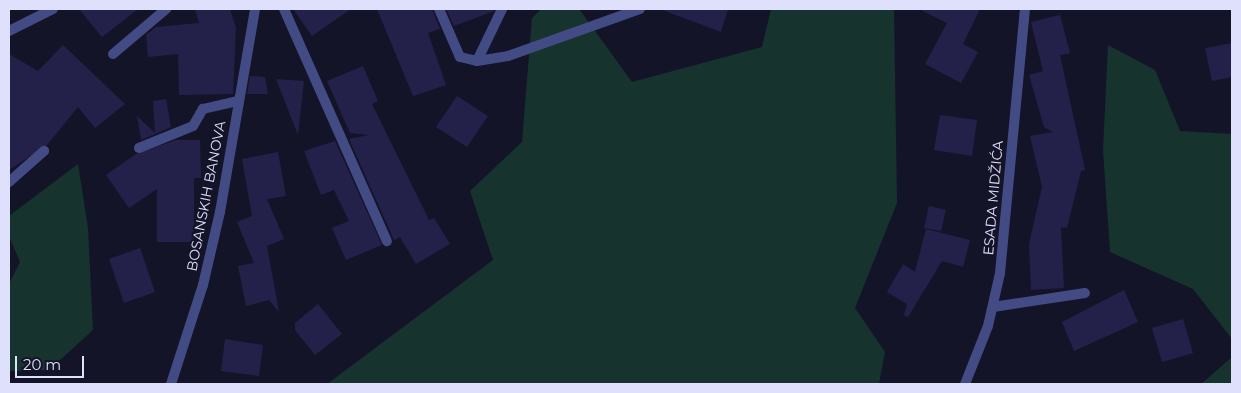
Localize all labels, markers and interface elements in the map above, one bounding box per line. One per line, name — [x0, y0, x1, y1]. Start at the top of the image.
street label: BOSANSKIH BANOVA — [183, 119, 229, 273]
street label: ESADA MIDŽIĆA — [980, 140, 1006, 256]
scale bar — [18, 346, 86, 378]
text: 20 m — [23, 355, 61, 374]

